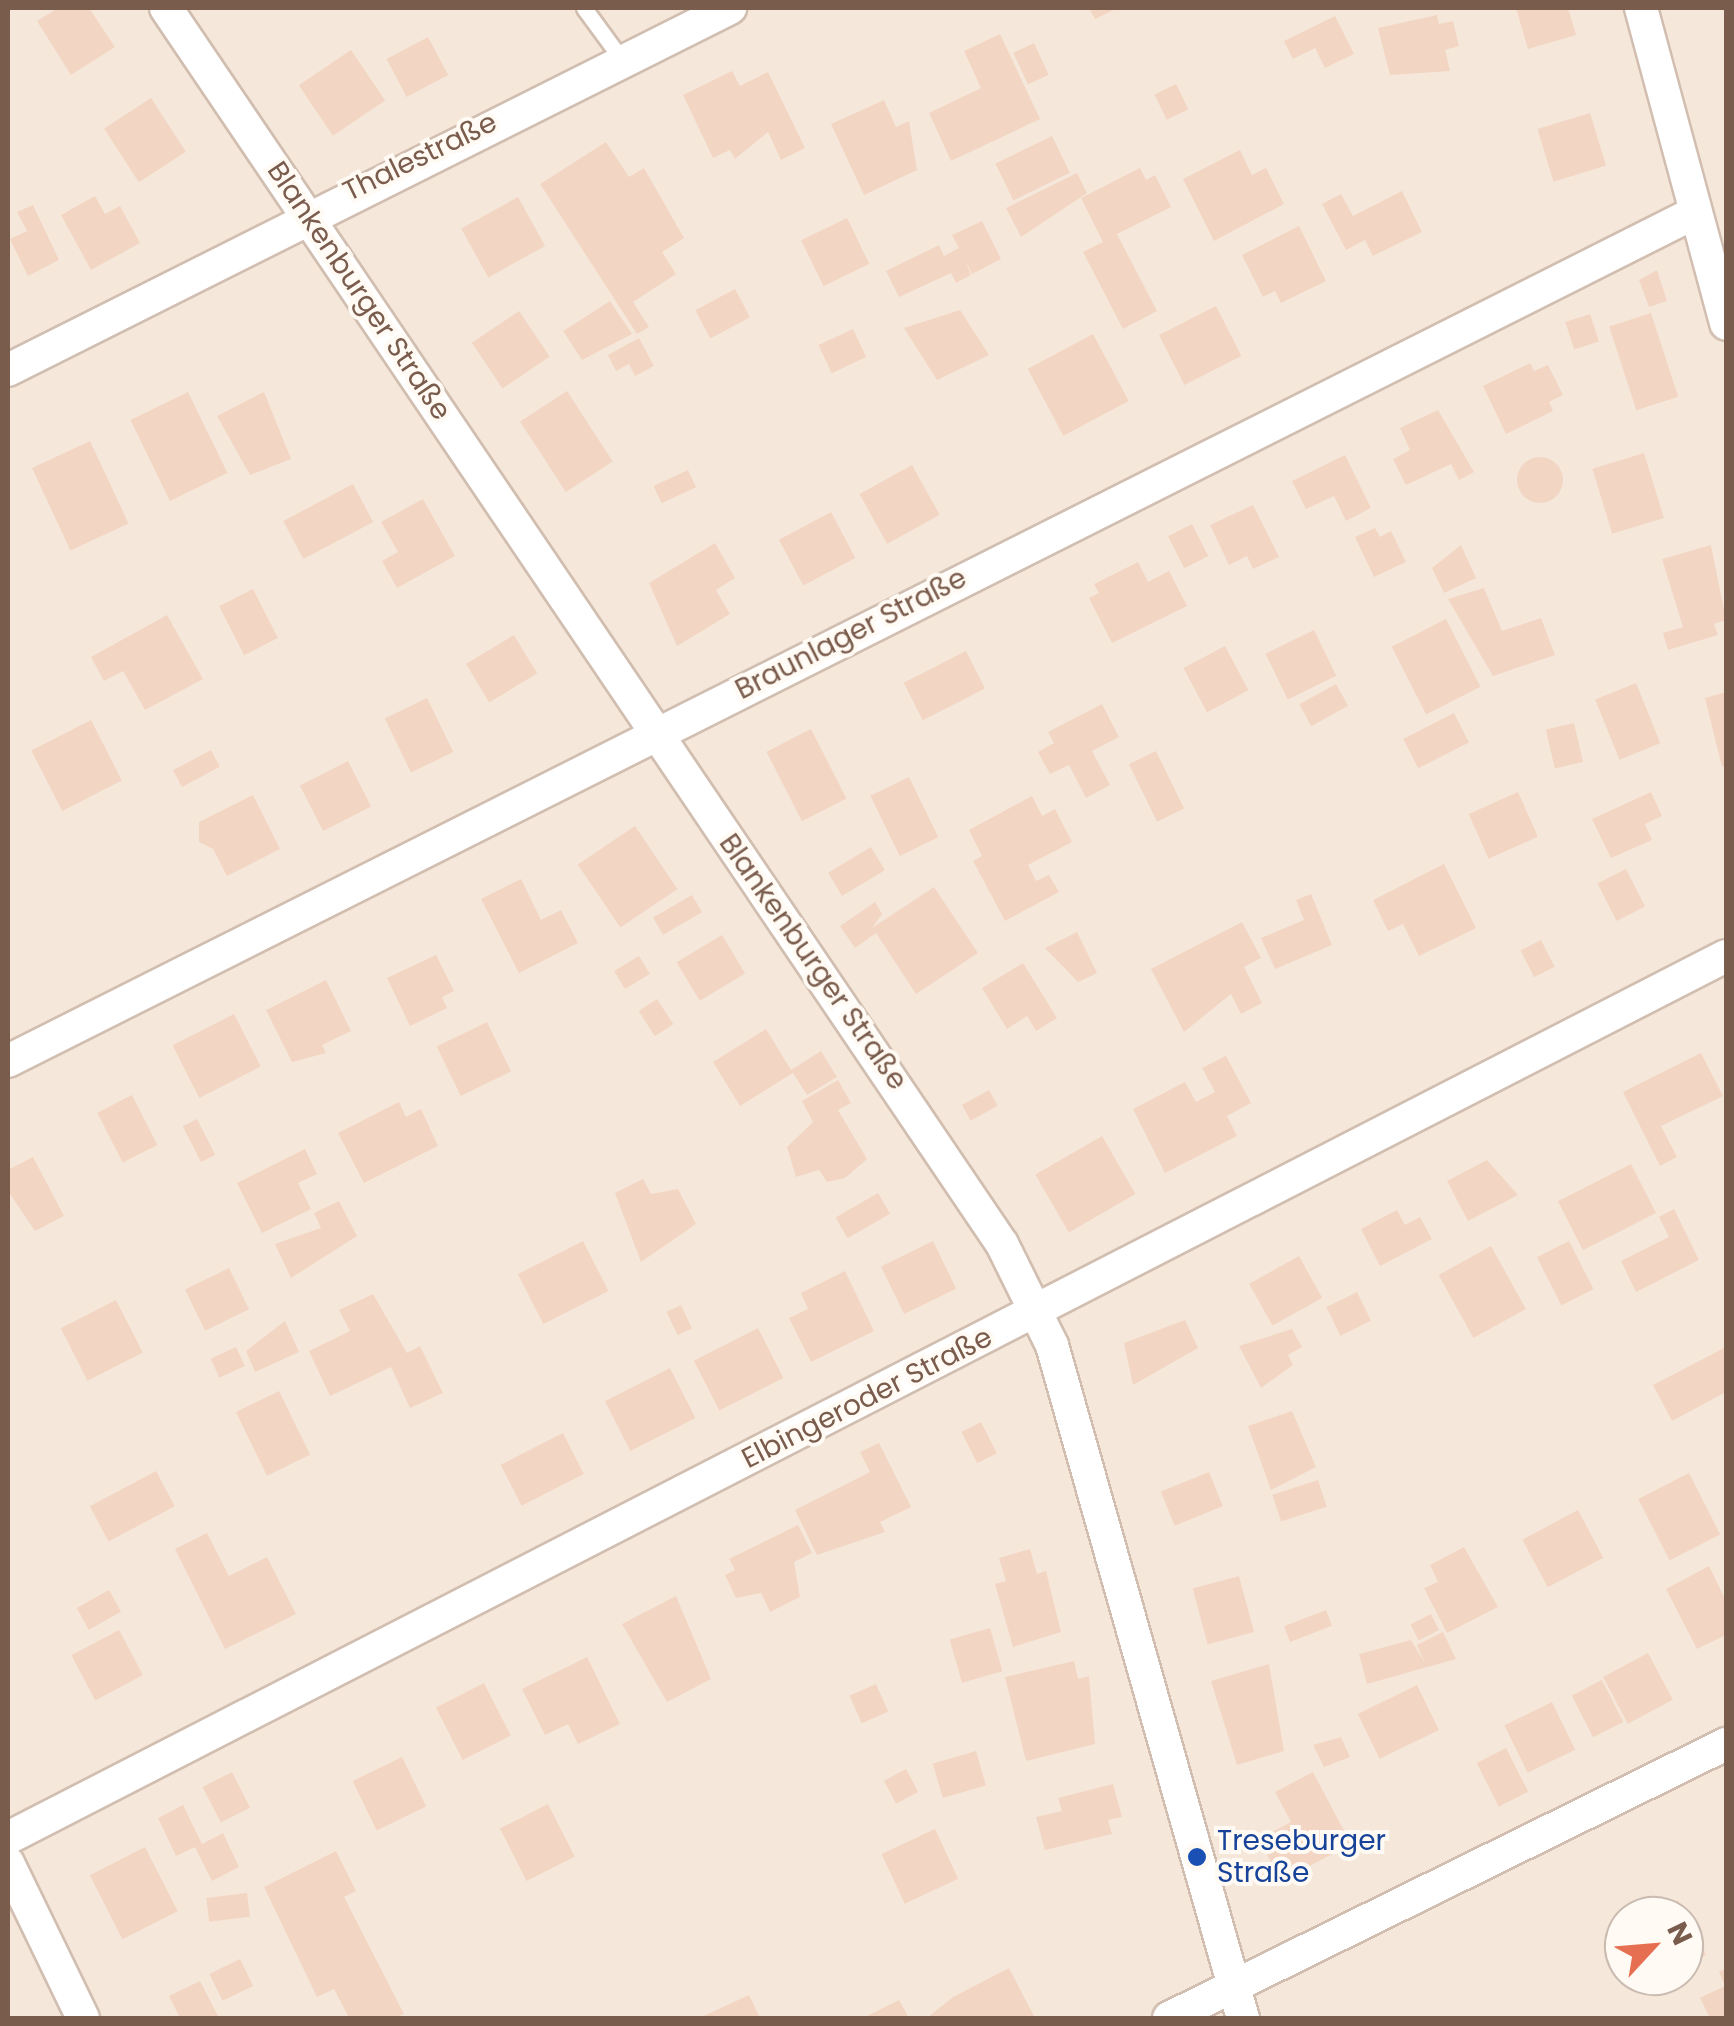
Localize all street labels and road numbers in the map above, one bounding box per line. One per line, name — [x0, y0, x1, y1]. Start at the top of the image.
street label: Thalestraße — [338, 105, 502, 209]
street label: Blankenburger Straße — [260, 155, 458, 427]
street label: Braunlager Straße — [730, 561, 972, 707]
street label: Blankenburger Straße — [712, 828, 914, 1096]
street label: Elbingeroder Straße — [736, 1320, 998, 1476]

